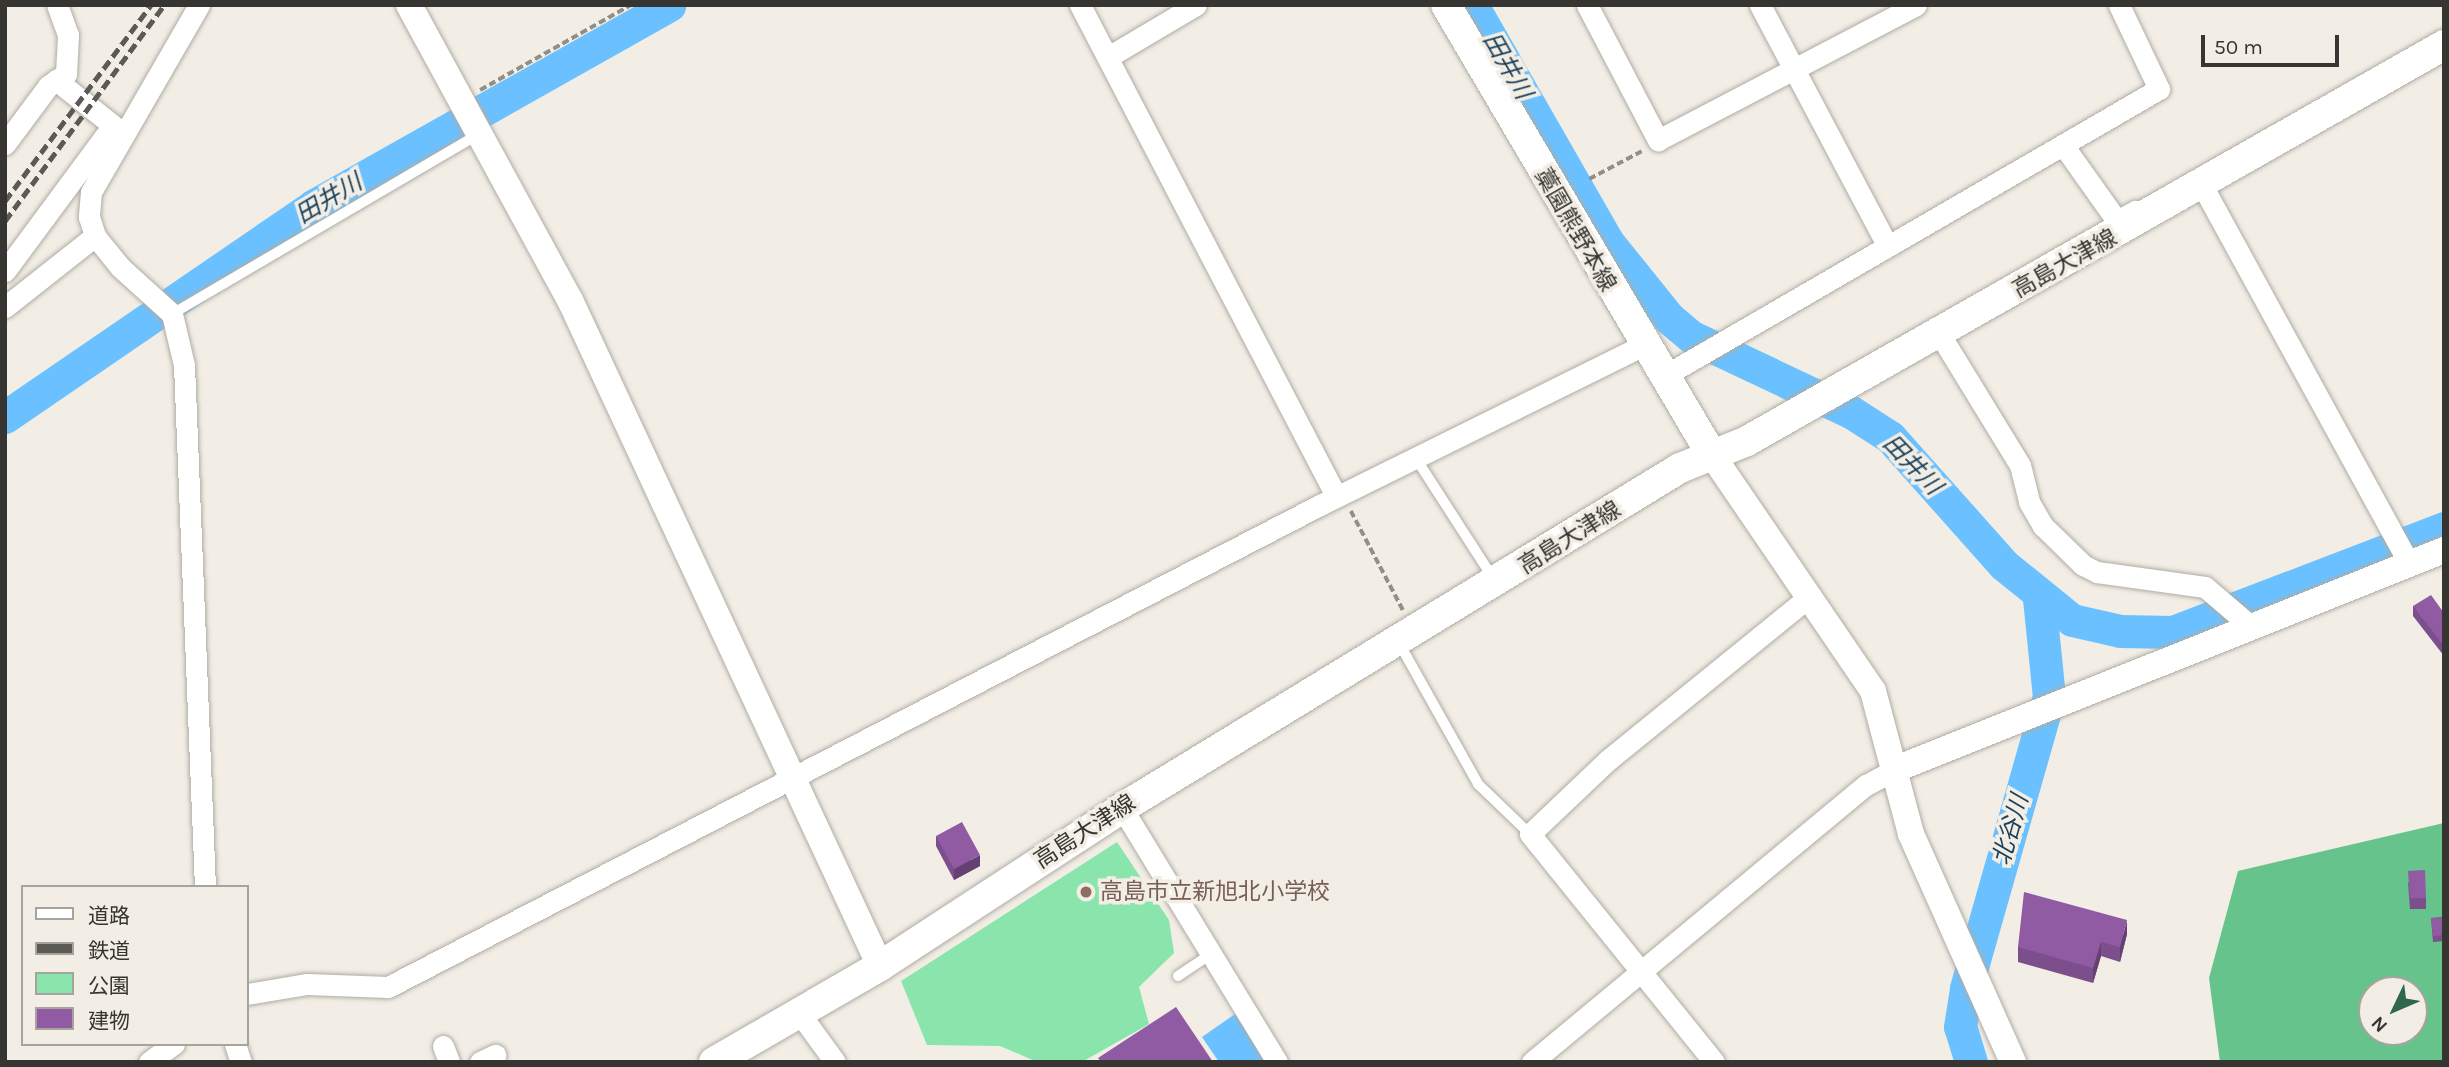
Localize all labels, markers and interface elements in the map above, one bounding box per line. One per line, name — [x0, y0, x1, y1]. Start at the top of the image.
scale bar — [2204, 21, 2342, 65]
water label: 田井川 — [1477, 28, 1537, 104]
text: 50 m — [2214, 35, 2263, 59]
street label: 藁園熊野本線 — [1529, 163, 1621, 297]
water label: 田井川 — [291, 168, 367, 230]
street label: 高島大津線 — [2008, 224, 2122, 304]
water label: 田井川 — [1877, 429, 1947, 501]
street label: 高島大津線 — [1514, 496, 1626, 580]
street label: 高島大津線 — [1029, 789, 1141, 875]
water label: 北谷川 — [1987, 791, 2035, 869]
place label: 高島市立新旭北小学校 — [1100, 878, 1330, 906]
marker: 高島市立新旭北小学校 — [1078, 884, 1094, 900]
legend — [21, 885, 248, 1046]
text: 道路 — [88, 904, 130, 928]
text: 鉄道 — [88, 939, 130, 963]
text: 公園 — [88, 974, 130, 998]
north arrow — [2358, 976, 2428, 1046]
text: 建物 — [88, 1009, 130, 1033]
text: N — [2367, 1012, 2392, 1037]

